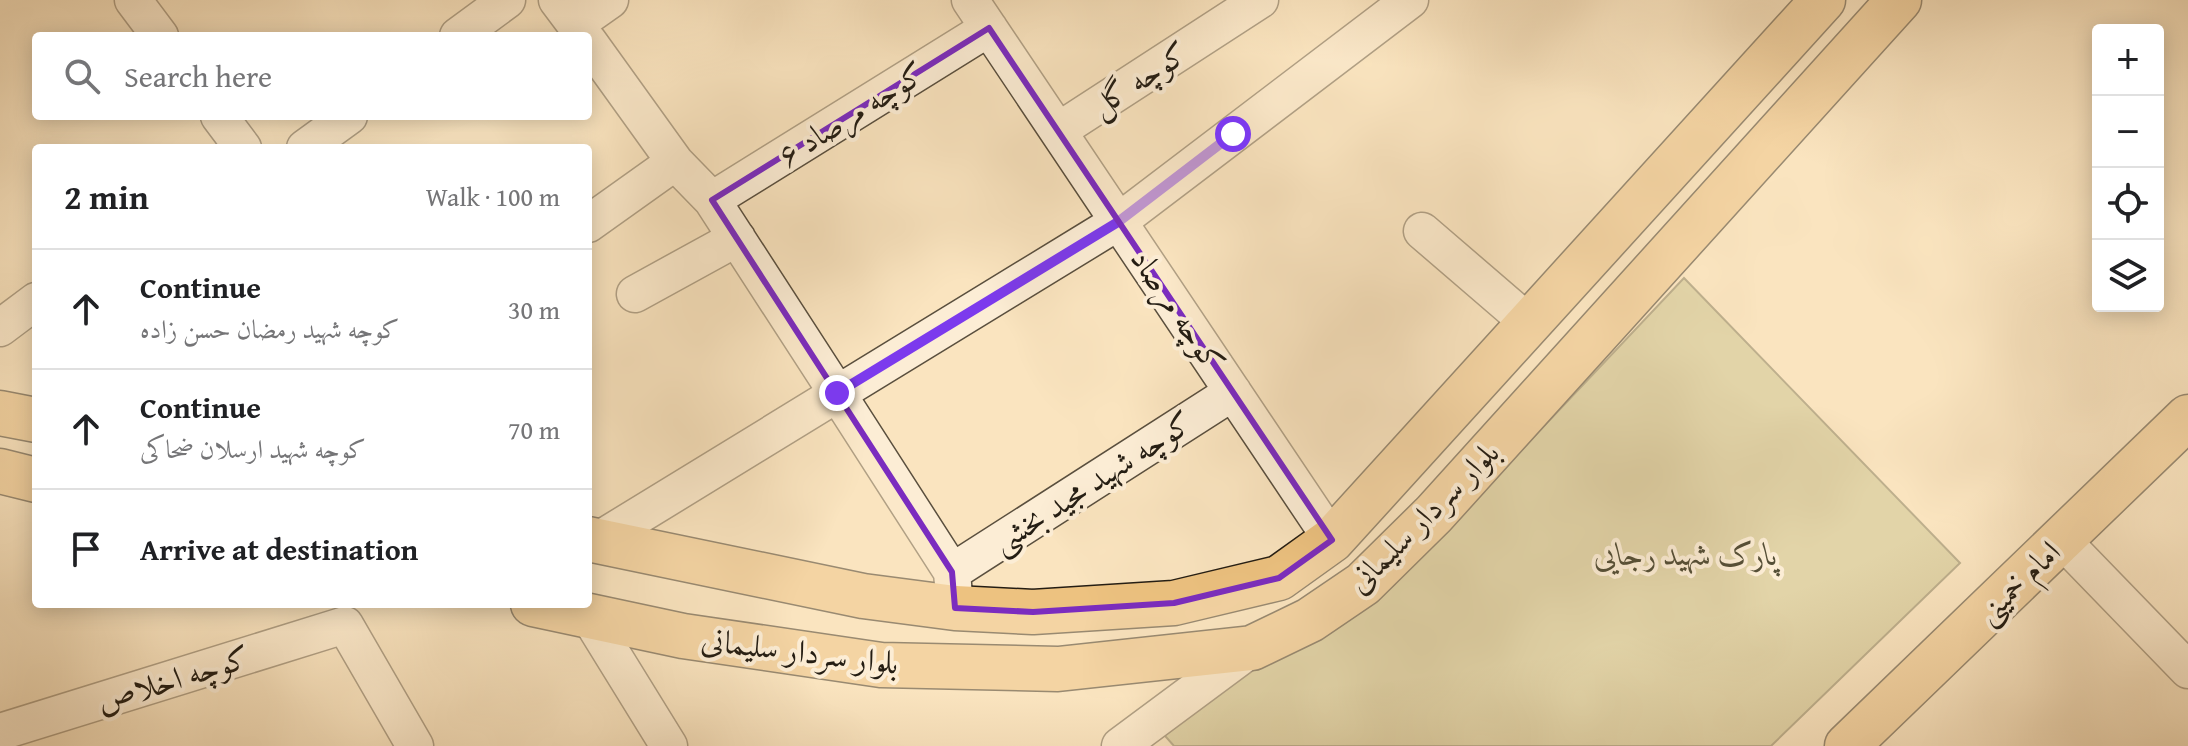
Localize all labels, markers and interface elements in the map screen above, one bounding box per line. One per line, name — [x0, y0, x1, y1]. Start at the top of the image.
map controls — [2092, 24, 2164, 312]
button: + — [2092, 24, 2164, 96]
street label: کوچه گل — [1080, 29, 1197, 128]
search box — [32, 32, 592, 120]
street label: کوچه مرصاد ۶ — [768, 49, 934, 178]
icon: search — [60, 54, 104, 98]
text: Search here — [124, 54, 272, 98]
button: − — [2092, 96, 2164, 168]
route start — [1215, 116, 1251, 152]
button: locate — [2092, 168, 2164, 240]
text: 2 min — [64, 172, 149, 221]
text: Walk · 100 m — [426, 177, 560, 216]
street label: کوچه مرصاد — [1120, 238, 1237, 381]
button: layers — [2092, 240, 2164, 312]
text: Continue — [140, 265, 261, 309]
icon: ahead — [64, 287, 108, 331]
text: 30 m — [508, 290, 560, 329]
text: کوچه شهید رمضان حسن زاده — [140, 309, 399, 348]
route end — [819, 375, 855, 411]
text: Continue — [140, 385, 261, 429]
street label: کوچه شهید مجید بخشی — [982, 399, 1202, 564]
icon: ahead — [64, 407, 108, 451]
text: 70 m — [508, 410, 560, 449]
text: کوچه شهید ارسلان ضحاکی — [140, 429, 366, 468]
street label: بلوار سردار سلیمانی — [1336, 430, 1510, 604]
icon: arrive — [64, 527, 108, 571]
text: Arrive at destination — [140, 527, 418, 571]
street label: امام خمینی — [1964, 529, 2074, 638]
park label: پارک شهید رجایی — [1594, 530, 1781, 577]
street label: بلوار سردار سلیمانی — [698, 615, 902, 686]
street label: کوچه اخلاص — [90, 633, 255, 724]

